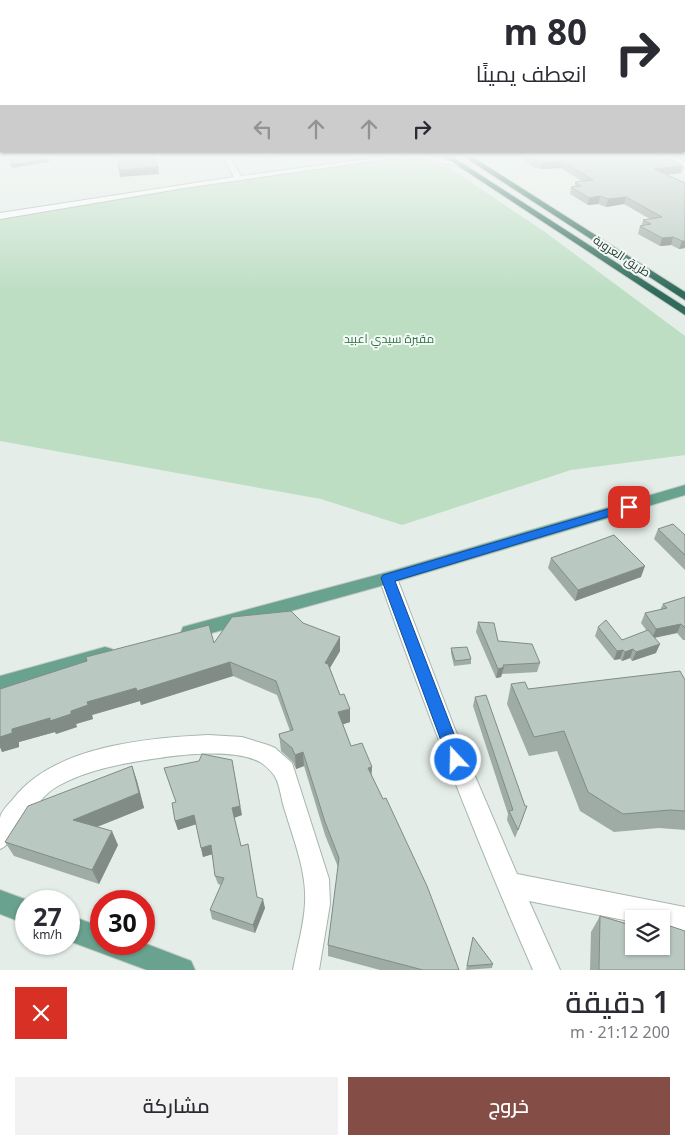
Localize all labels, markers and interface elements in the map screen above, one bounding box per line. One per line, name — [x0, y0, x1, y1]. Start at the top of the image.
text: 80 m — [504, 8, 587, 55]
icon: right — [605, 20, 670, 85]
text: انعطف يمينًا — [476, 58, 587, 88]
icon: left — [249, 115, 277, 143]
icon: ahead — [302, 115, 330, 143]
icon: ahead — [355, 115, 383, 143]
icon: right — [408, 115, 436, 143]
street label: طريق العروبة — [590, 231, 654, 281]
park label: مقبرة سيدي اعبيد — [344, 330, 434, 349]
pin — [608, 486, 650, 528]
icon: arrive — [615, 493, 643, 521]
position arrow — [429, 733, 481, 785]
speed limit sign: 30 — [90, 890, 155, 955]
text: 27 — [33, 899, 62, 933]
map controls — [625, 910, 670, 955]
button: layers — [625, 910, 670, 955]
text: km/h — [33, 926, 62, 943]
text: 1 دقيقة — [565, 981, 670, 1022]
button: close — [15, 987, 67, 1039]
text: 200 m · 21:12 — [570, 1021, 670, 1043]
button: مشاركة — [15, 1077, 338, 1135]
button: خروج — [348, 1077, 670, 1135]

